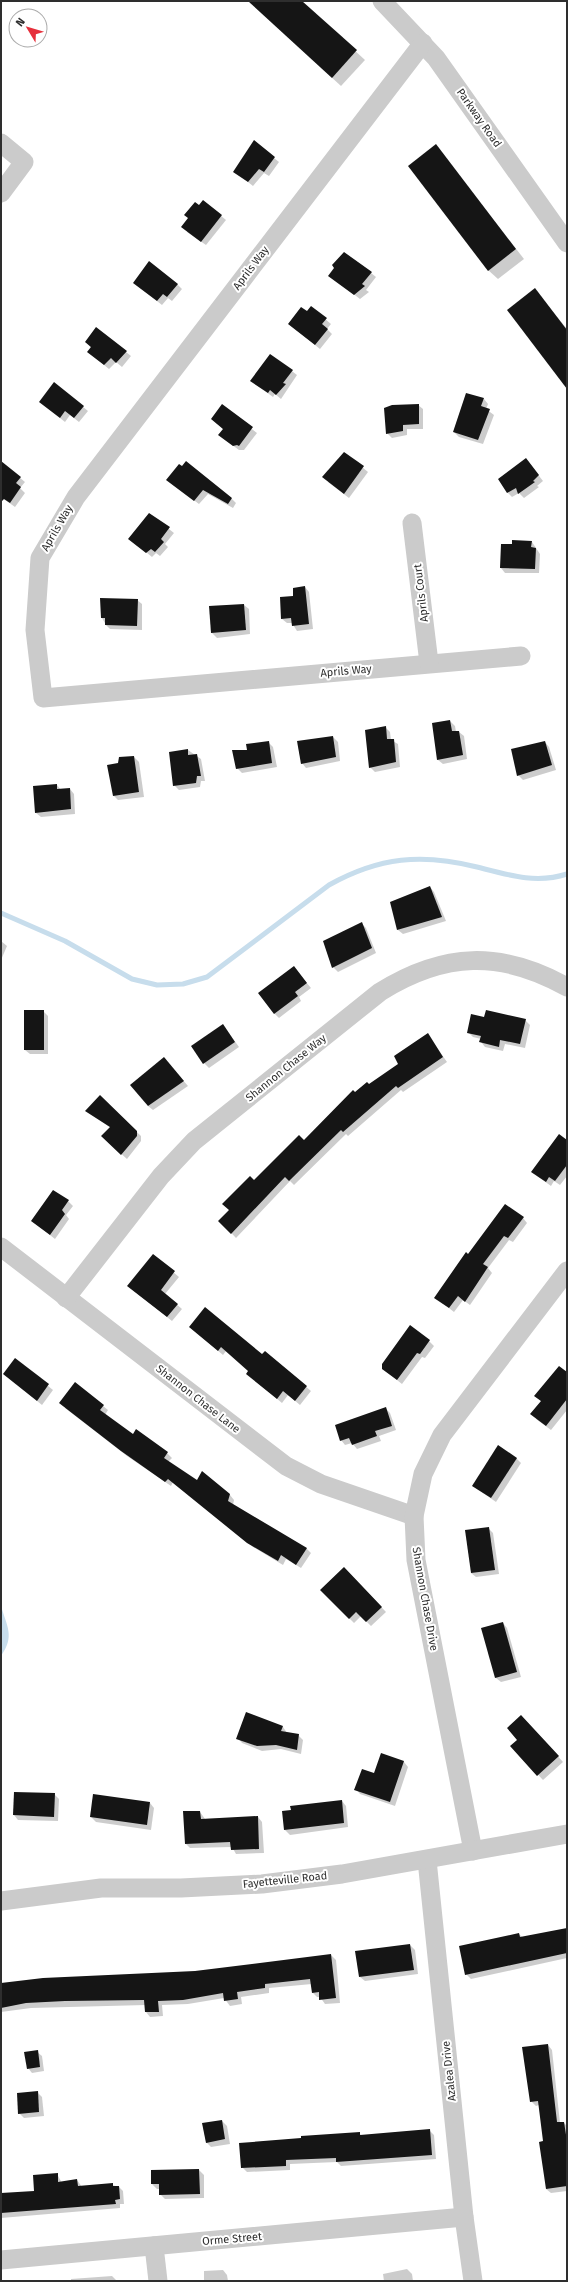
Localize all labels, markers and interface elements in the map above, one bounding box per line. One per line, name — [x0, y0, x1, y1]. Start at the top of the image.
north arrow — [8, 8, 48, 48]
text: N — [13, 15, 28, 29]
street label: Parkway Road — [454, 86, 504, 150]
street label: Aprils Way — [230, 243, 272, 292]
street label: Aprils Way — [39, 502, 76, 554]
street label: Aprils Court — [411, 563, 431, 623]
street label: Aprils Way — [320, 662, 373, 680]
street label: Shannon Chase Way — [243, 1031, 329, 1104]
street label: Shannon Chase Lane — [153, 1362, 243, 1436]
street label: Shannon Chase Drive — [409, 1546, 441, 1652]
street label: Fayetteville Road — [242, 1869, 328, 1891]
street label: Azalea Drive — [439, 2040, 459, 2102]
street label: Orme Street — [202, 2230, 262, 2248]

